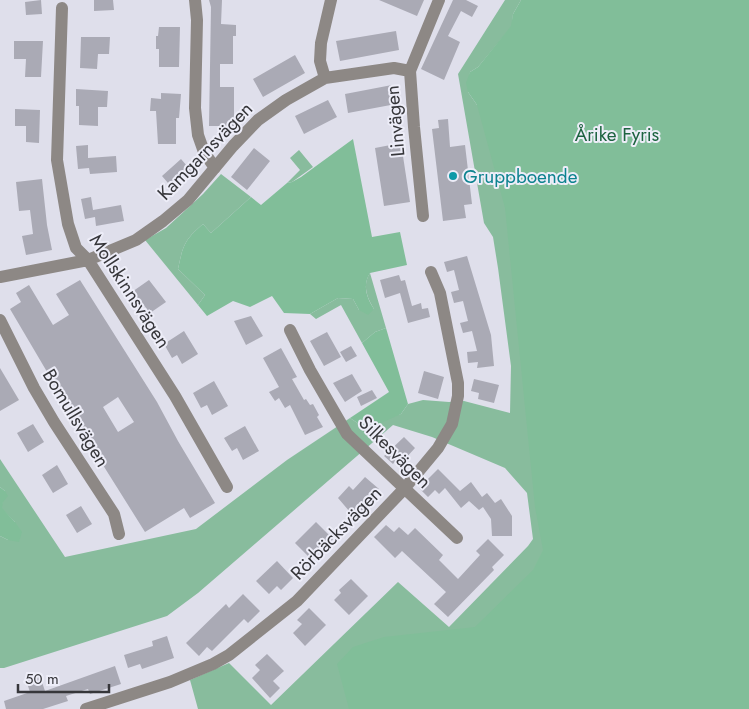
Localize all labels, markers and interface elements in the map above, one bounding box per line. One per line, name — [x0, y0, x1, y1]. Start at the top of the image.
street label: Linvägen — [378, 84, 412, 158]
street label: Kamgarnsvägen — [151, 96, 259, 206]
park label: Årike Fyris — [575, 121, 660, 148]
place label: Gruppboende — [463, 163, 578, 190]
marker: Gruppboende — [447, 170, 459, 182]
street label: Mollskinnsvägen — [83, 229, 177, 353]
street label: Bomullsvägen — [36, 364, 116, 472]
street label: Silkesvägen — [352, 409, 438, 495]
street label: Rörbäcksvägen — [284, 480, 388, 586]
scale bar — [18, 662, 109, 694]
text: 50 m — [25, 668, 59, 690]

